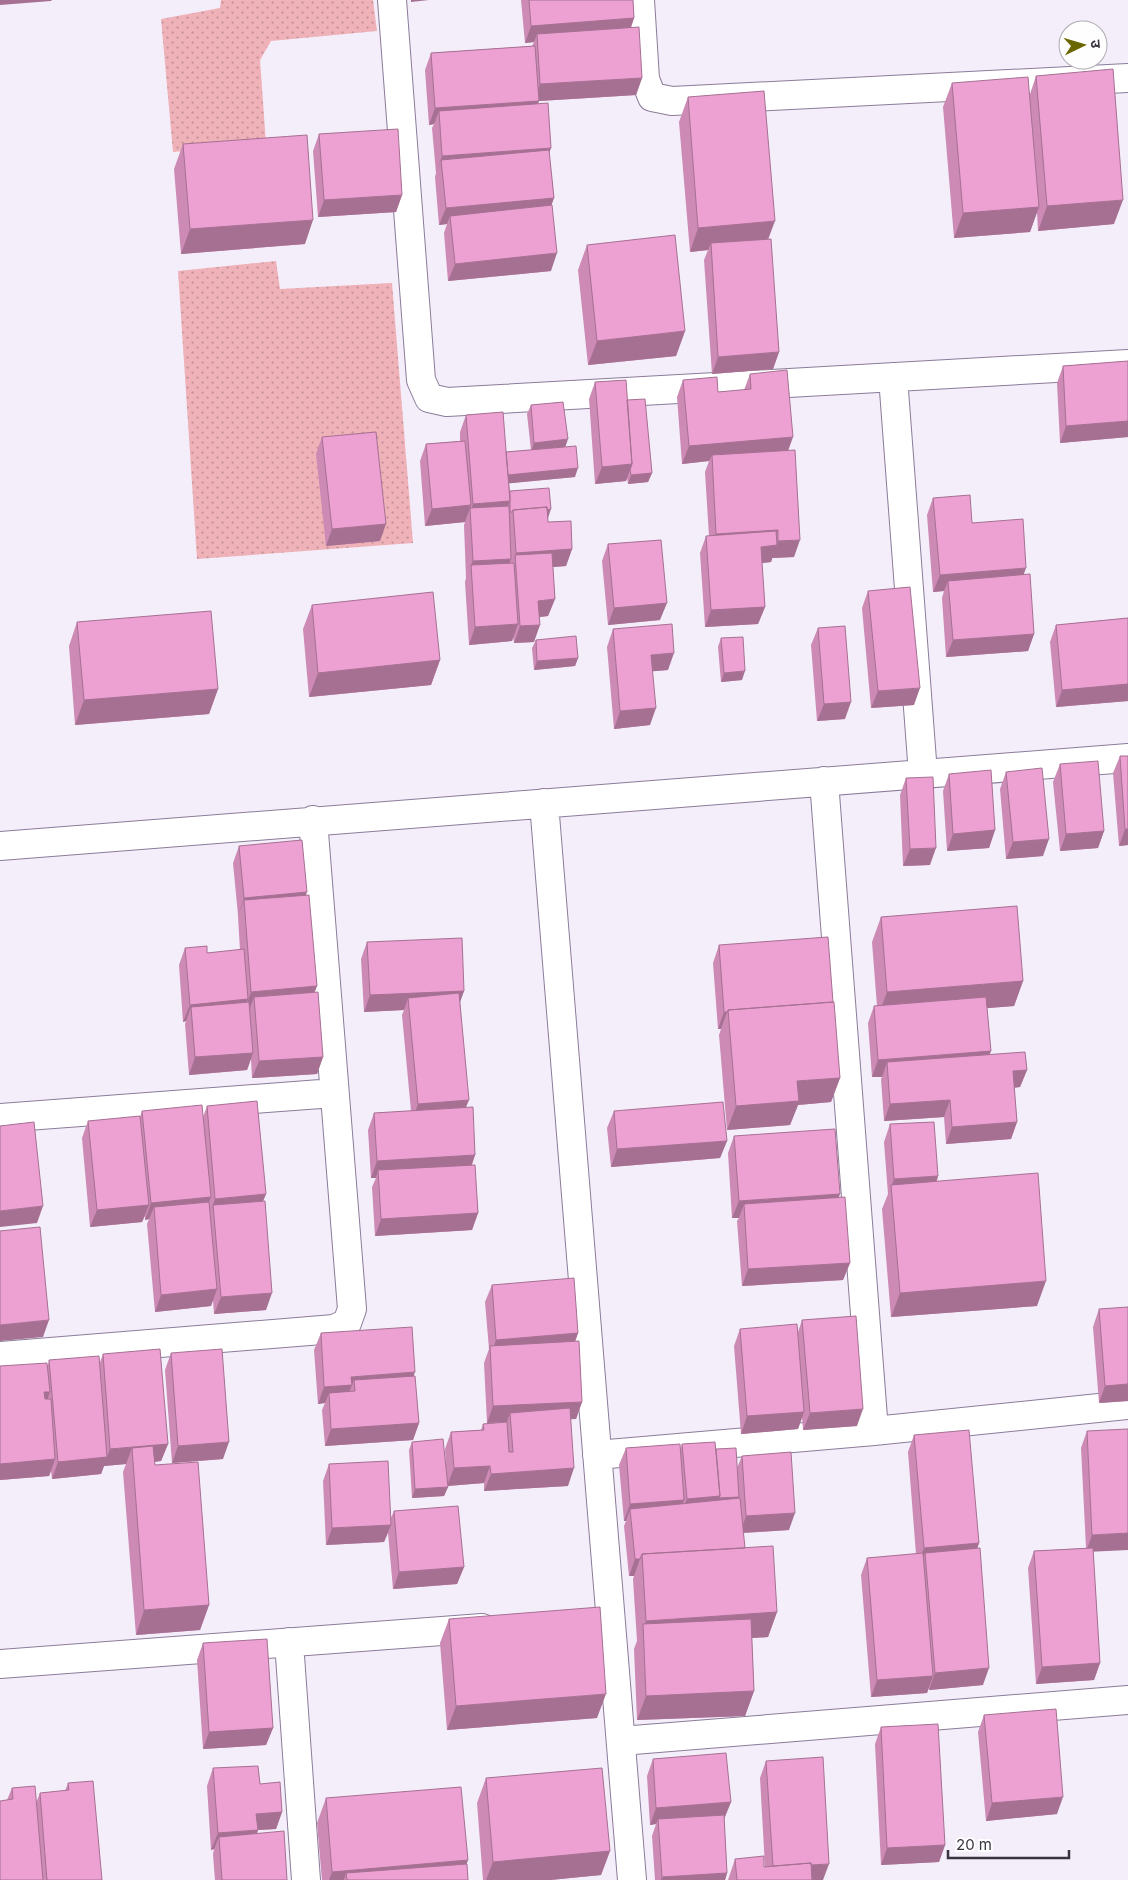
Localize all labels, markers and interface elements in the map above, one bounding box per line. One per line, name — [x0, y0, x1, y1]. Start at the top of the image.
north arrow — [1058, 20, 1108, 70]
text: उ — [1088, 39, 1105, 49]
scale bar — [948, 1828, 1069, 1860]
text: 20 m — [956, 1835, 992, 1854]

